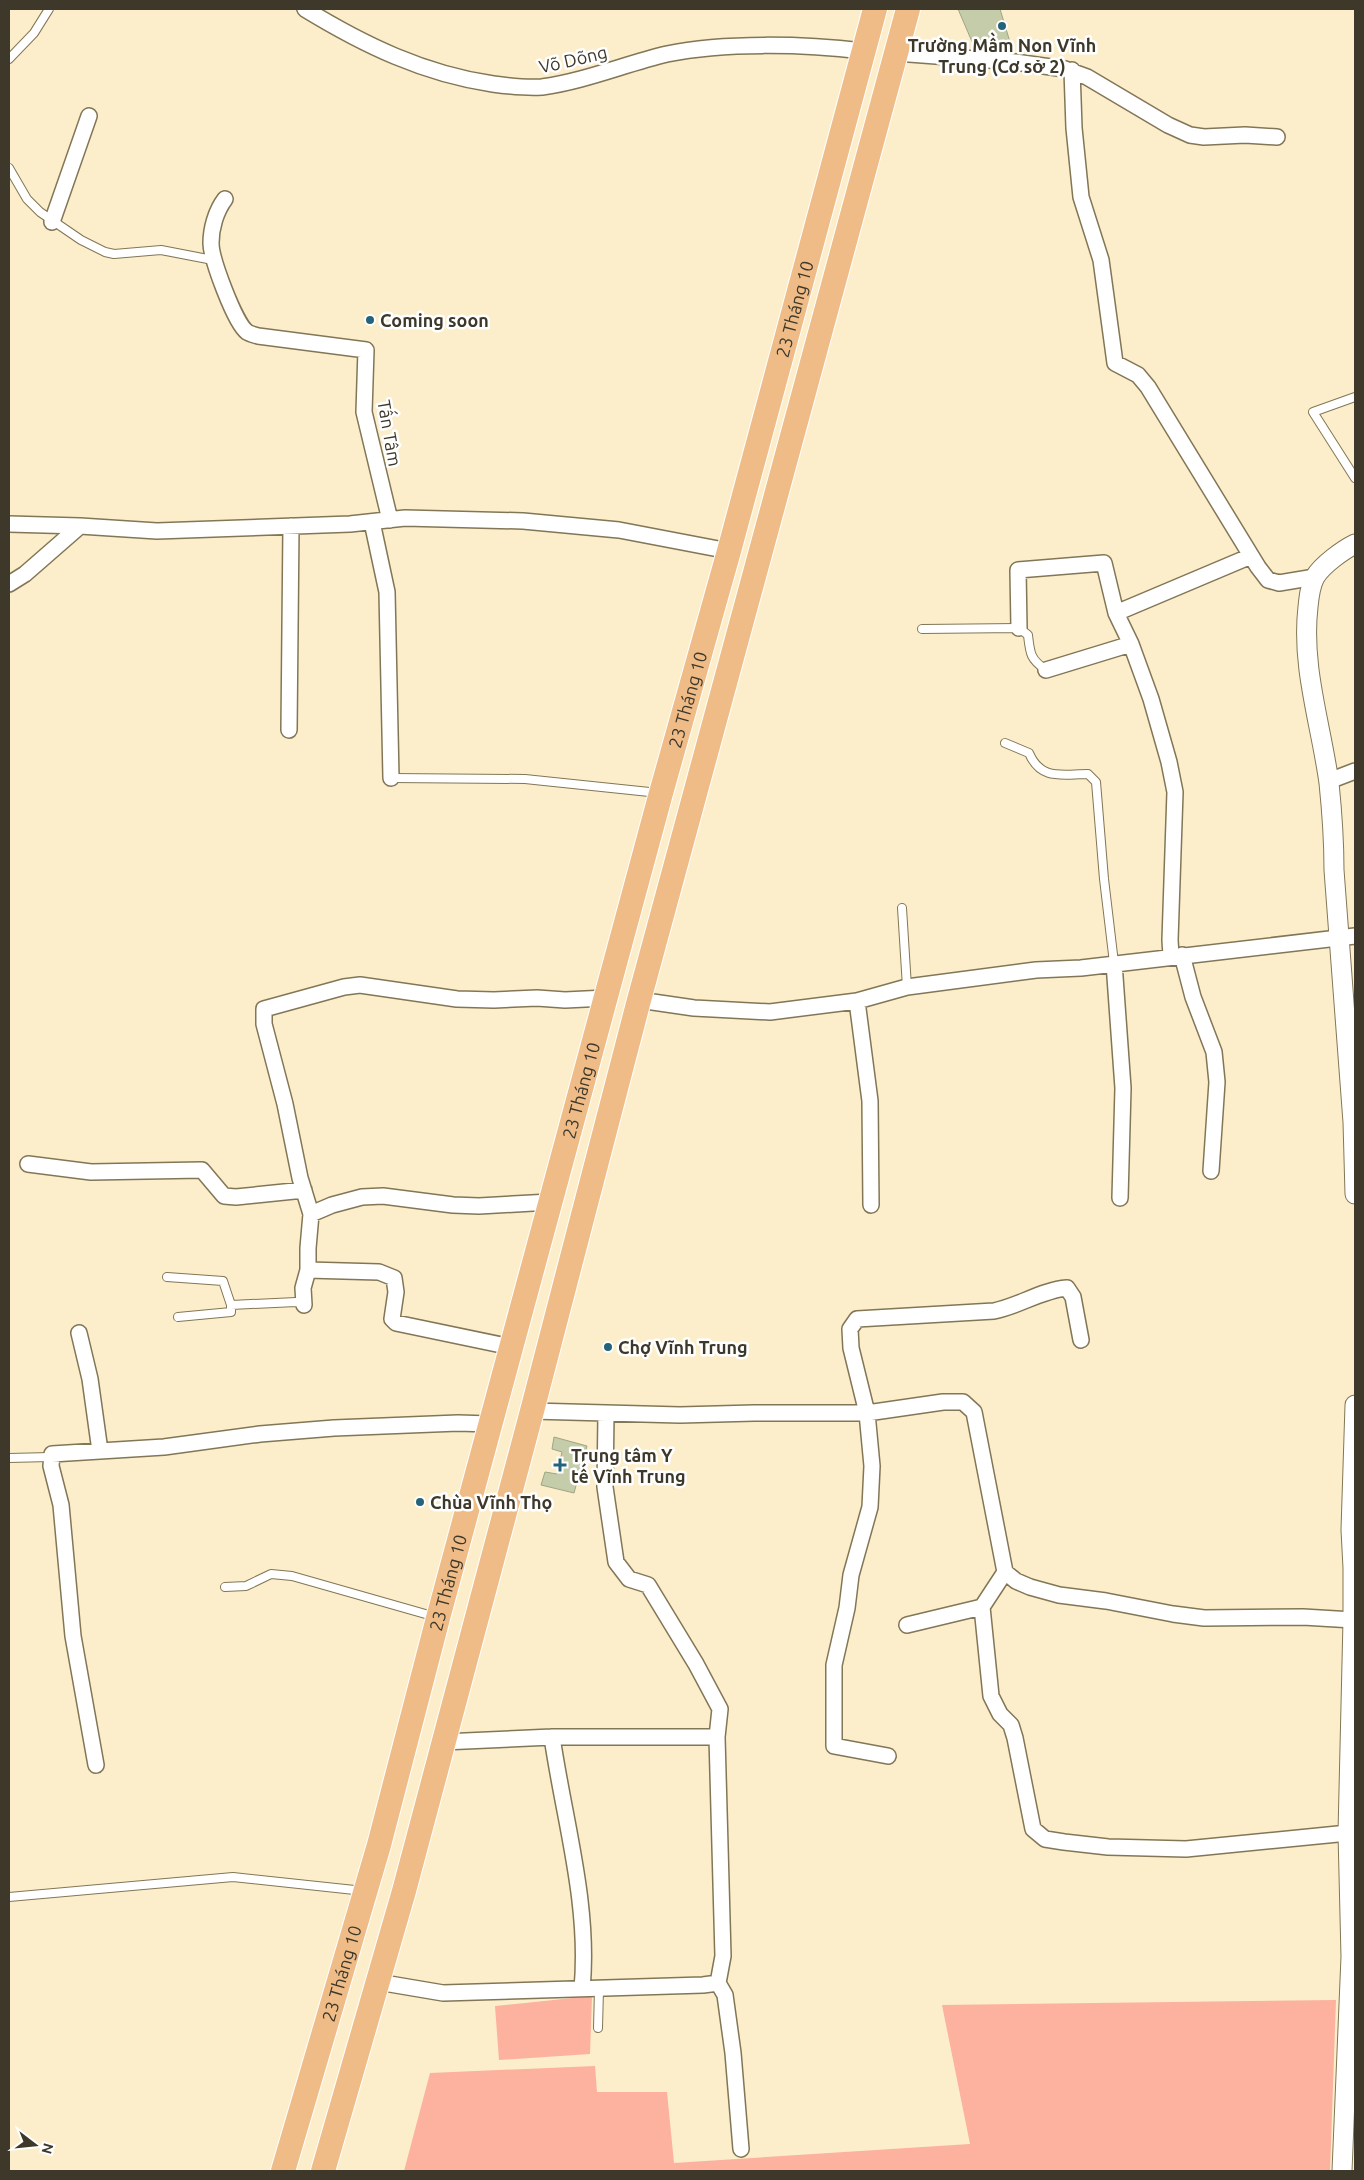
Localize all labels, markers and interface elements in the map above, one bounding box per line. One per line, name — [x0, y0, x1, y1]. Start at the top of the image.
marker: Trường Mầm Non Vĩnh Trung (Cơ sở 2) — [996, 20, 1008, 32]
place label: Trường Mầm Non Vĩnh Trung (Cơ sở 2) — [908, 32, 1096, 77]
street label: Võ Dõng — [537, 41, 609, 77]
street label: 23 Tháng 10 — [772, 259, 817, 359]
place label: Coming soon — [380, 310, 489, 330]
marker: Coming soon — [364, 314, 376, 326]
street label: Tấn Tâm — [374, 398, 408, 468]
street label: 23 Tháng 10 — [664, 649, 710, 750]
street label: 23 Tháng 10 — [558, 1040, 603, 1141]
place label: Chợ Vĩnh Trung — [618, 1337, 748, 1357]
marker: Chợ Vĩnh Trung — [602, 1341, 614, 1353]
place label: Trung tâm Y tế Vĩnh Trung — [571, 1445, 686, 1486]
marker: Trung tâm Y tế Vĩnh Trung — [553, 1458, 567, 1472]
place label: Chùa Vĩnh Thọ — [430, 1492, 552, 1512]
marker: Chùa Vĩnh Thọ — [414, 1496, 426, 1508]
street label: 23 Tháng 10 — [425, 1532, 470, 1633]
street label: 23 Tháng 10 — [318, 1923, 365, 2024]
north arrow — [10, 2120, 60, 2170]
text: N — [38, 2141, 57, 2156]

